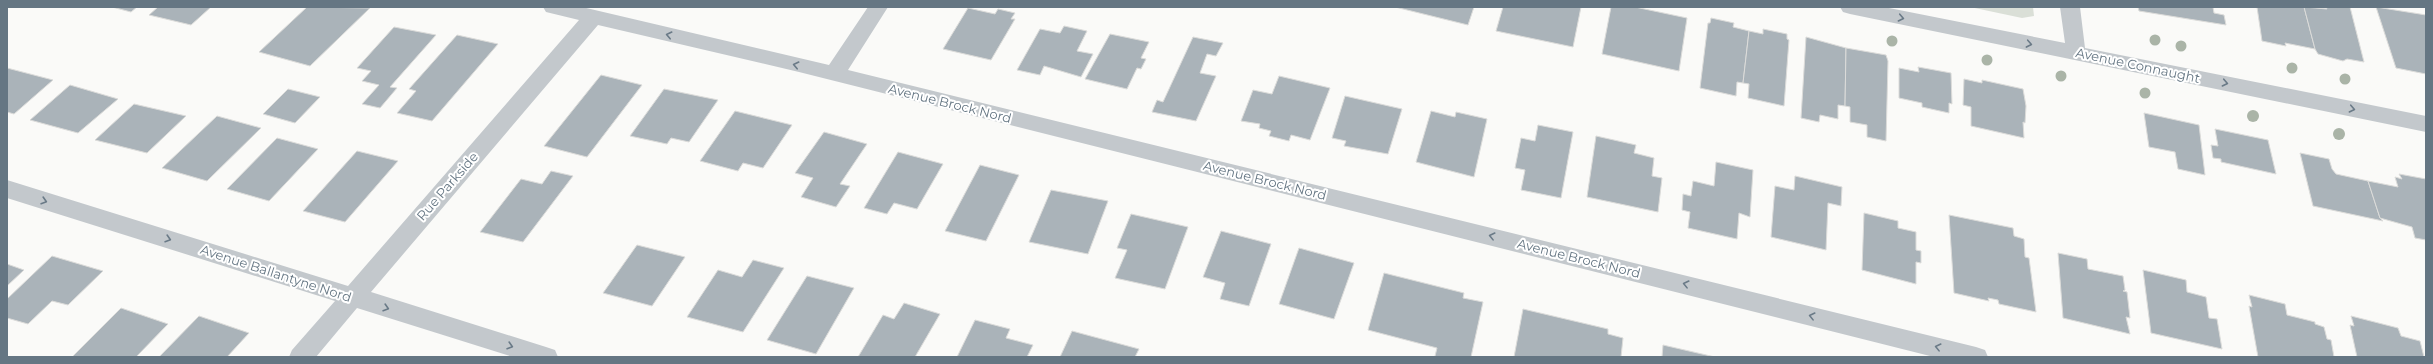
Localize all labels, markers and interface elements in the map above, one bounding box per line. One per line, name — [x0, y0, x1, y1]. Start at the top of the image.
one-way arrow — [1898, 13, 1905, 21]
one-way arrow — [666, 32, 672, 40]
one-way arrow — [2026, 39, 2032, 48]
street label: Avenue Connaught — [2074, 44, 2202, 86]
one-way arrow — [793, 61, 799, 69]
one-way arrow — [2222, 78, 2228, 87]
street label: Avenue Brock Nord — [887, 80, 1013, 126]
one-way arrow — [2349, 104, 2355, 113]
street label: Rue Parkside — [413, 148, 481, 223]
street label: Avenue Brock Nord — [1202, 157, 1328, 203]
one-way arrow — [41, 196, 48, 205]
one-way arrow — [1489, 233, 1495, 241]
one-way arrow — [165, 235, 172, 243]
street label: Avenue Brock Nord — [1516, 235, 1642, 281]
street label: Avenue Ballantyne Nord — [198, 241, 354, 305]
one-way arrow — [1683, 281, 1689, 289]
one-way arrow — [382, 303, 389, 312]
one-way arrow — [1809, 312, 1816, 321]
one-way arrow — [506, 341, 513, 350]
one-way arrow — [1935, 344, 1942, 352]

